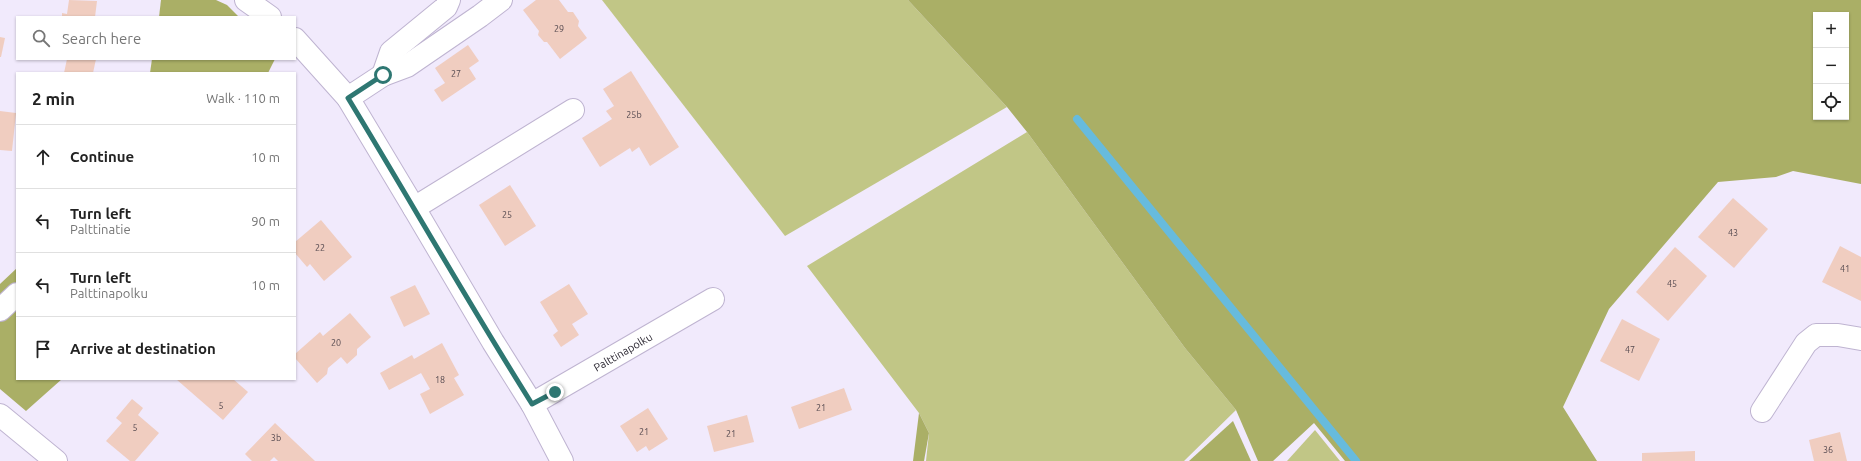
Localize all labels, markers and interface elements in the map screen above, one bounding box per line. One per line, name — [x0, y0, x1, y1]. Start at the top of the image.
map controls — [1813, 12, 1849, 120]
button: + — [1813, 12, 1849, 48]
search box — [16, 16, 296, 60]
house number: 29 — [554, 24, 564, 34]
icon: search — [30, 27, 52, 49]
text: Search here — [62, 30, 141, 47]
button: − — [1813, 48, 1849, 84]
route start — [374, 66, 392, 84]
house number: 27 — [451, 69, 461, 79]
button: locate — [1813, 84, 1849, 120]
text: 2 min — [32, 89, 75, 108]
text: Walk · 110 m — [206, 91, 280, 105]
house number: 25b — [626, 110, 642, 120]
icon: ahead — [32, 146, 54, 168]
text: Continue — [70, 148, 134, 165]
text: 10 m — [251, 150, 280, 164]
text: Turn left — [70, 205, 131, 222]
icon: left — [32, 210, 54, 232]
house number: 25 — [502, 210, 512, 220]
text: 90 m — [251, 214, 280, 228]
text: Palttinatie — [70, 222, 131, 236]
house number: 43 — [1728, 228, 1738, 238]
house number: 22 — [315, 243, 325, 253]
house number: 41 — [1840, 264, 1850, 274]
text: Turn left — [70, 269, 131, 286]
icon: left — [32, 274, 54, 296]
text: 10 m — [251, 278, 280, 292]
house number: 45 — [1667, 279, 1677, 289]
text: Palttinapolku — [70, 286, 148, 300]
street label: Palttinapolku — [591, 330, 655, 374]
icon: arrive — [32, 338, 54, 360]
house number: 20 — [331, 338, 341, 348]
text: Arrive at destination — [70, 340, 216, 357]
house number: 47 — [1625, 345, 1635, 355]
house number: 18 — [435, 375, 445, 385]
route end — [546, 383, 564, 401]
house number: 5 — [218, 401, 224, 411]
house number: 21 — [816, 403, 826, 413]
house number: 5 — [132, 423, 138, 433]
house number: 21 — [639, 427, 649, 437]
house number: 21 — [726, 429, 736, 439]
house number: 3b — [271, 433, 281, 443]
house number: 36 — [1823, 445, 1833, 455]

